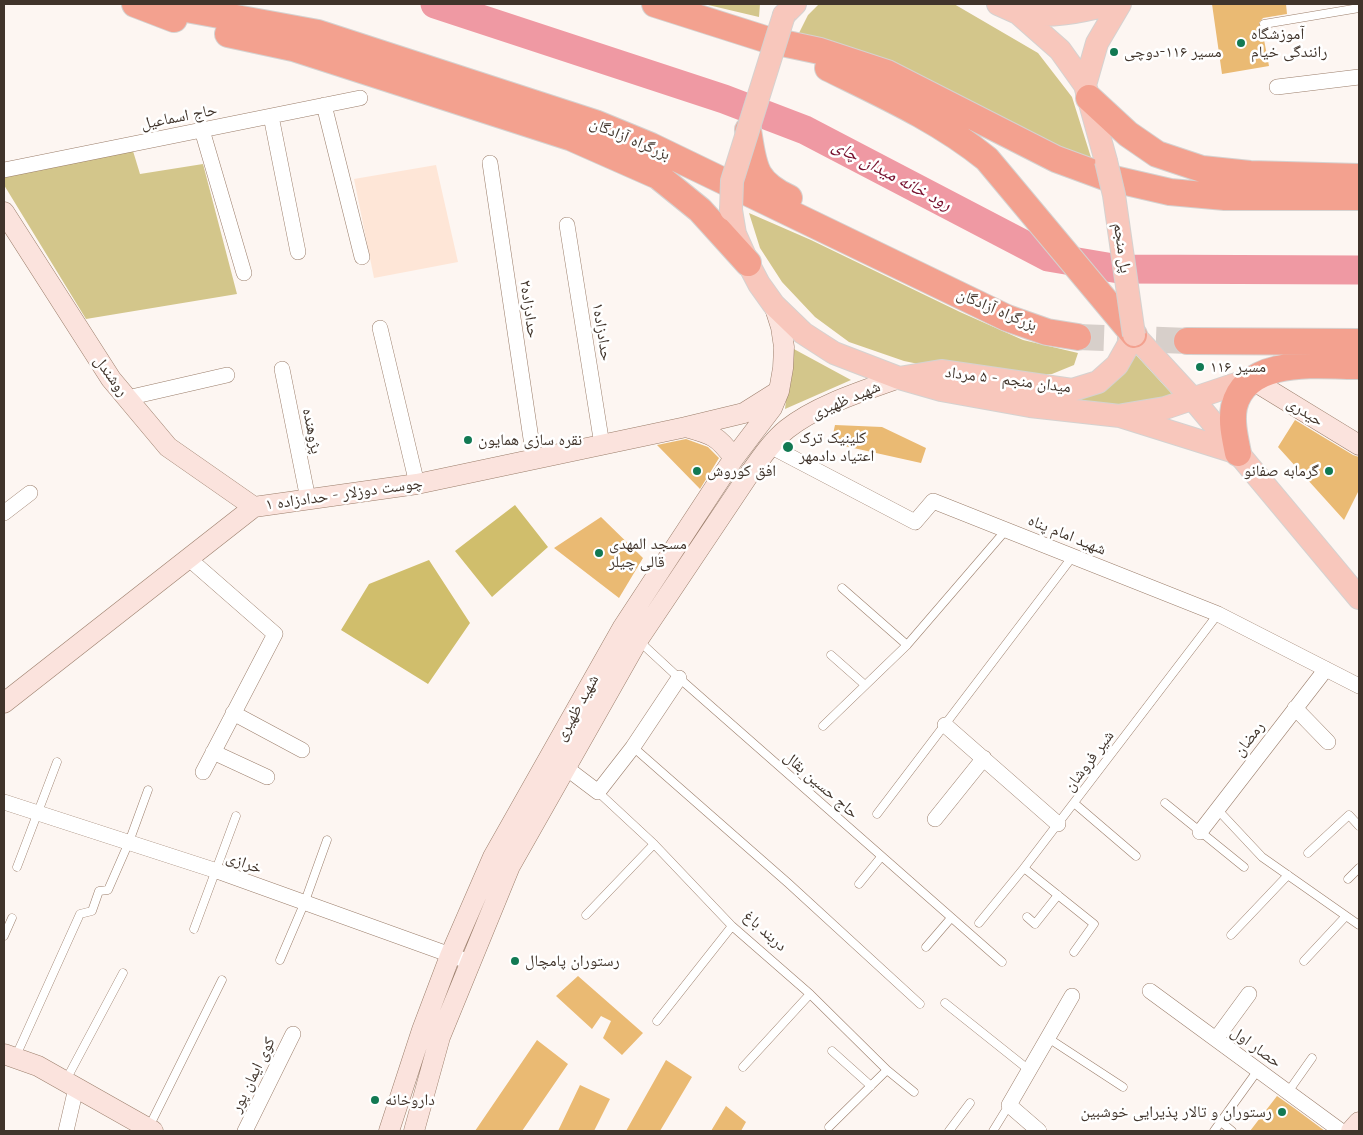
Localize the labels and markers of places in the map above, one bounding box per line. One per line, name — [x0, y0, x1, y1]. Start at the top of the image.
place label: آموزشگاه رانندگی خیام — [1251, 24, 1327, 62]
marker: آموزشگاه رانندگی خیام — [1235, 37, 1247, 49]
place label: مسیر ۱۱۶-دوچی — [1124, 42, 1222, 62]
marker: مسیر ۱۱۶-دوچی — [1108, 46, 1120, 58]
place label: مسیر ۱۱۶ — [1210, 357, 1266, 377]
marker: مسیر ۱۱۶ — [1194, 361, 1206, 373]
place label: کلینیک ترک اعتیاد دادمهر — [799, 428, 874, 466]
place label: نقره سازی همایون — [478, 430, 582, 450]
marker: نقره سازی همایون — [462, 434, 474, 446]
marker: کلینیک ترک اعتیاد دادمهر — [781, 440, 795, 454]
place label: افق کوروش — [707, 461, 776, 481]
place label: گرمابه صفانو — [1244, 461, 1319, 481]
marker: افق کوروش — [691, 465, 703, 477]
marker: گرمابه صفانو — [1323, 465, 1335, 477]
place label: مسجد المهدی قالی چیلر — [609, 534, 687, 572]
marker: مسجد المهدی قالی چیلر — [593, 547, 605, 559]
place label: رستوران پامچال — [525, 951, 620, 971]
marker: رستوران پامچال — [509, 955, 521, 967]
place label: داروخانه — [385, 1090, 435, 1110]
marker: داروخانه — [369, 1094, 381, 1106]
place label: رستوران و تالار پذیرایی خوشبین — [1080, 1102, 1272, 1122]
marker: رستوران و تالار پذیرایی خوشبین — [1276, 1106, 1288, 1118]

